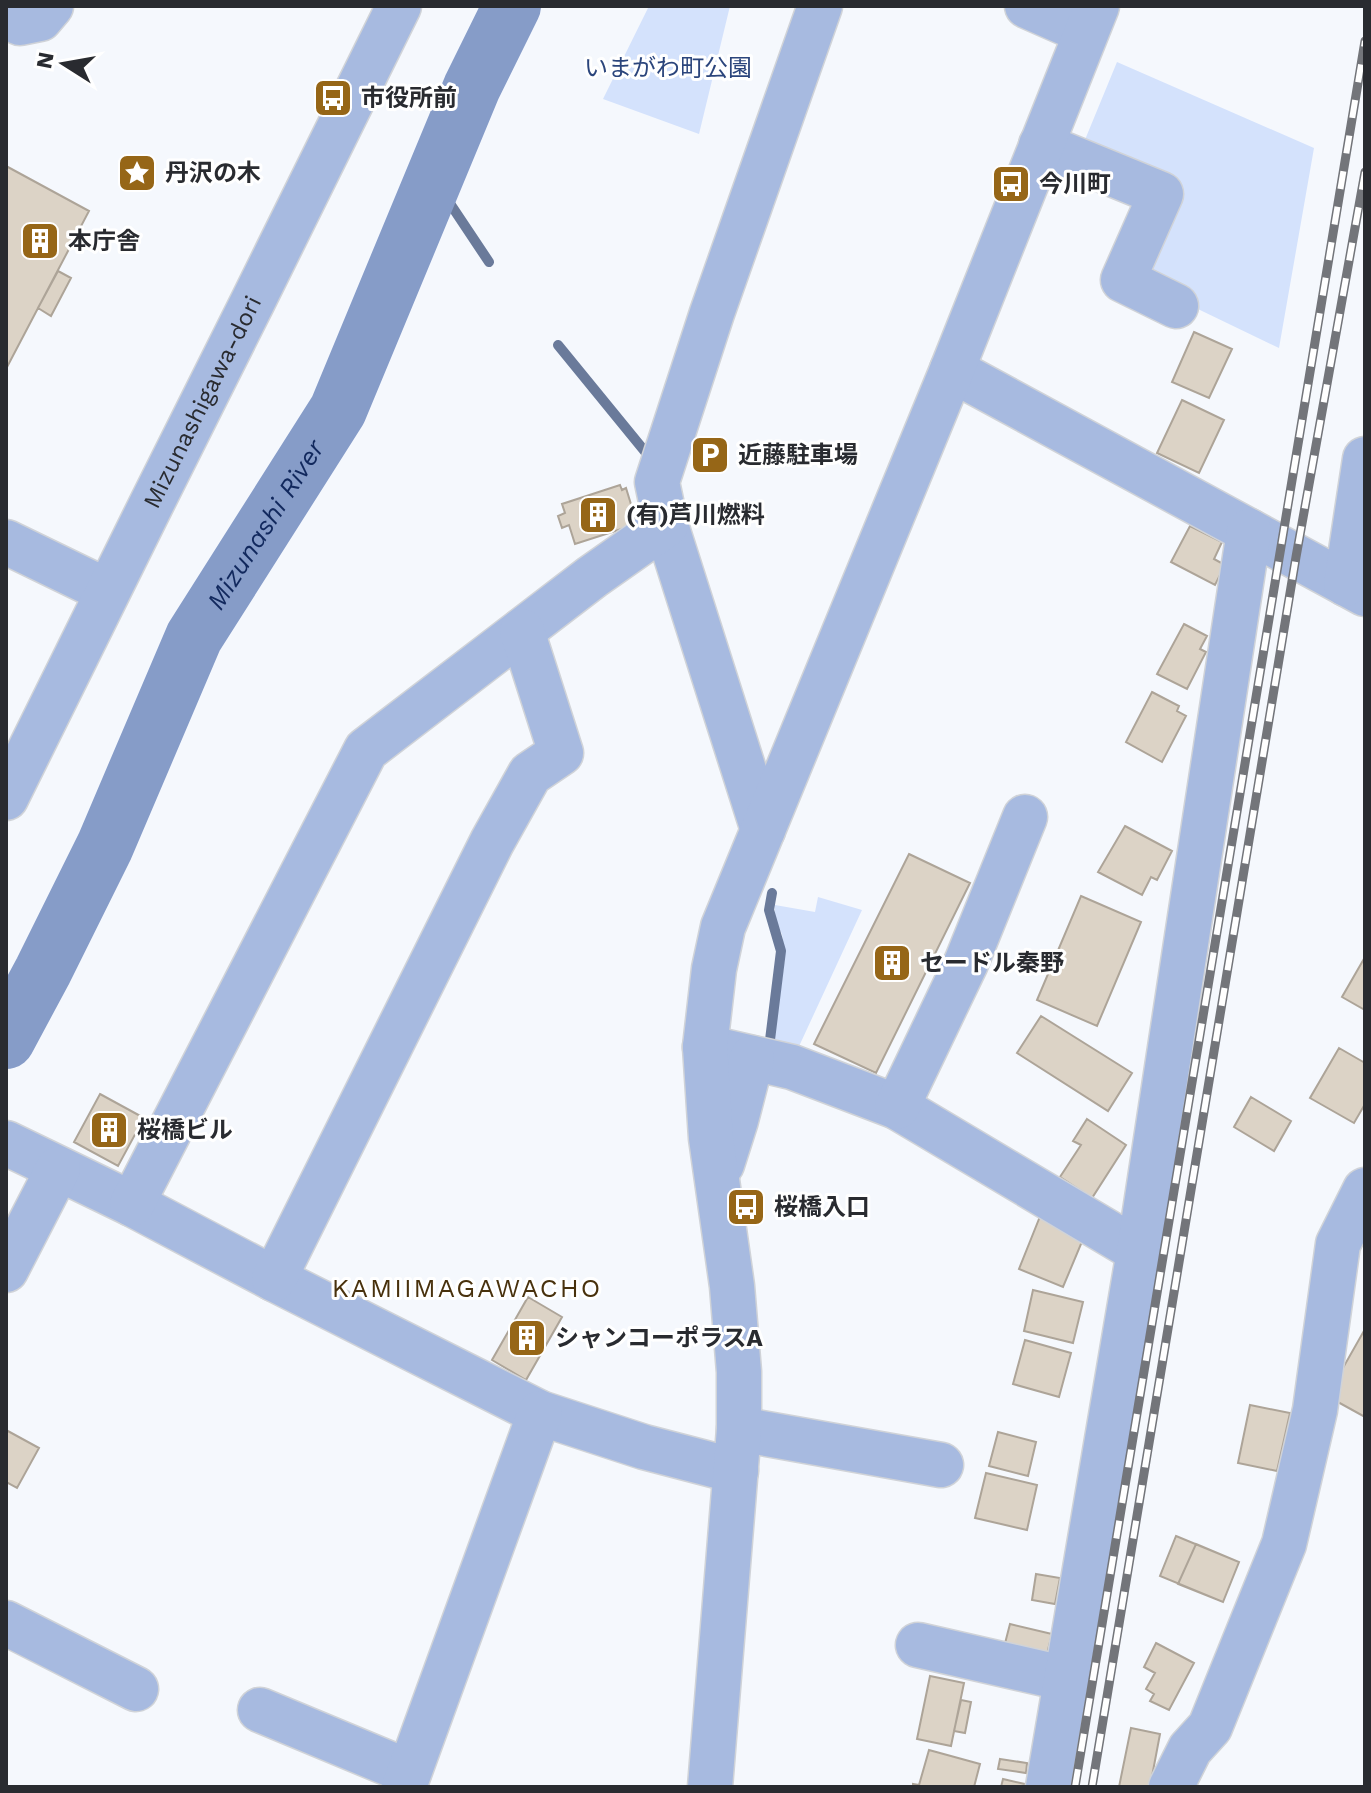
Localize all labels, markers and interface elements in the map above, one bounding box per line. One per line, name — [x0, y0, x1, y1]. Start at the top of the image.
north arrow — [24, 24, 104, 104]
text: N — [31, 50, 59, 71]
park label: いまがわ町公園 — [584, 54, 752, 82]
bus stop icon: 市役所前 — [312, 77, 354, 119]
place label: 市役所前 — [361, 84, 457, 112]
place icon: 丹沢の木 — [116, 152, 158, 194]
place label: 丹沢の木 — [165, 159, 261, 187]
bus stop icon: 今川町 — [990, 163, 1032, 205]
place label: 今川町 — [1039, 170, 1111, 198]
building icon: 本庁舎 — [19, 220, 61, 262]
place label: 本庁舎 — [68, 227, 140, 255]
street label: Mizunashigawa-dori — [138, 291, 267, 513]
water label: Mizunashi River — [200, 434, 331, 615]
parking icon: 近藤駐車場 — [689, 434, 731, 476]
place label: 近藤駐車場 — [738, 441, 858, 469]
building icon: (有)芦川燃料 — [577, 494, 619, 536]
place label: (有)芦川燃料 — [626, 501, 765, 529]
building icon: セードル秦野 — [871, 942, 913, 984]
place label: セードル秦野 — [920, 949, 1064, 977]
building icon: 桜橋ビル — [88, 1109, 130, 1151]
place label: 桜橋ビル — [137, 1116, 233, 1144]
bus stop icon: 桜橋入口 — [725, 1186, 767, 1228]
place label: 桜橋入口 — [774, 1193, 870, 1221]
district label: KAMIIMAGAWACHO — [332, 1273, 602, 1303]
building icon: シャンコーポラスA — [506, 1317, 548, 1359]
place label: シャンコーポラスA — [555, 1324, 764, 1352]

